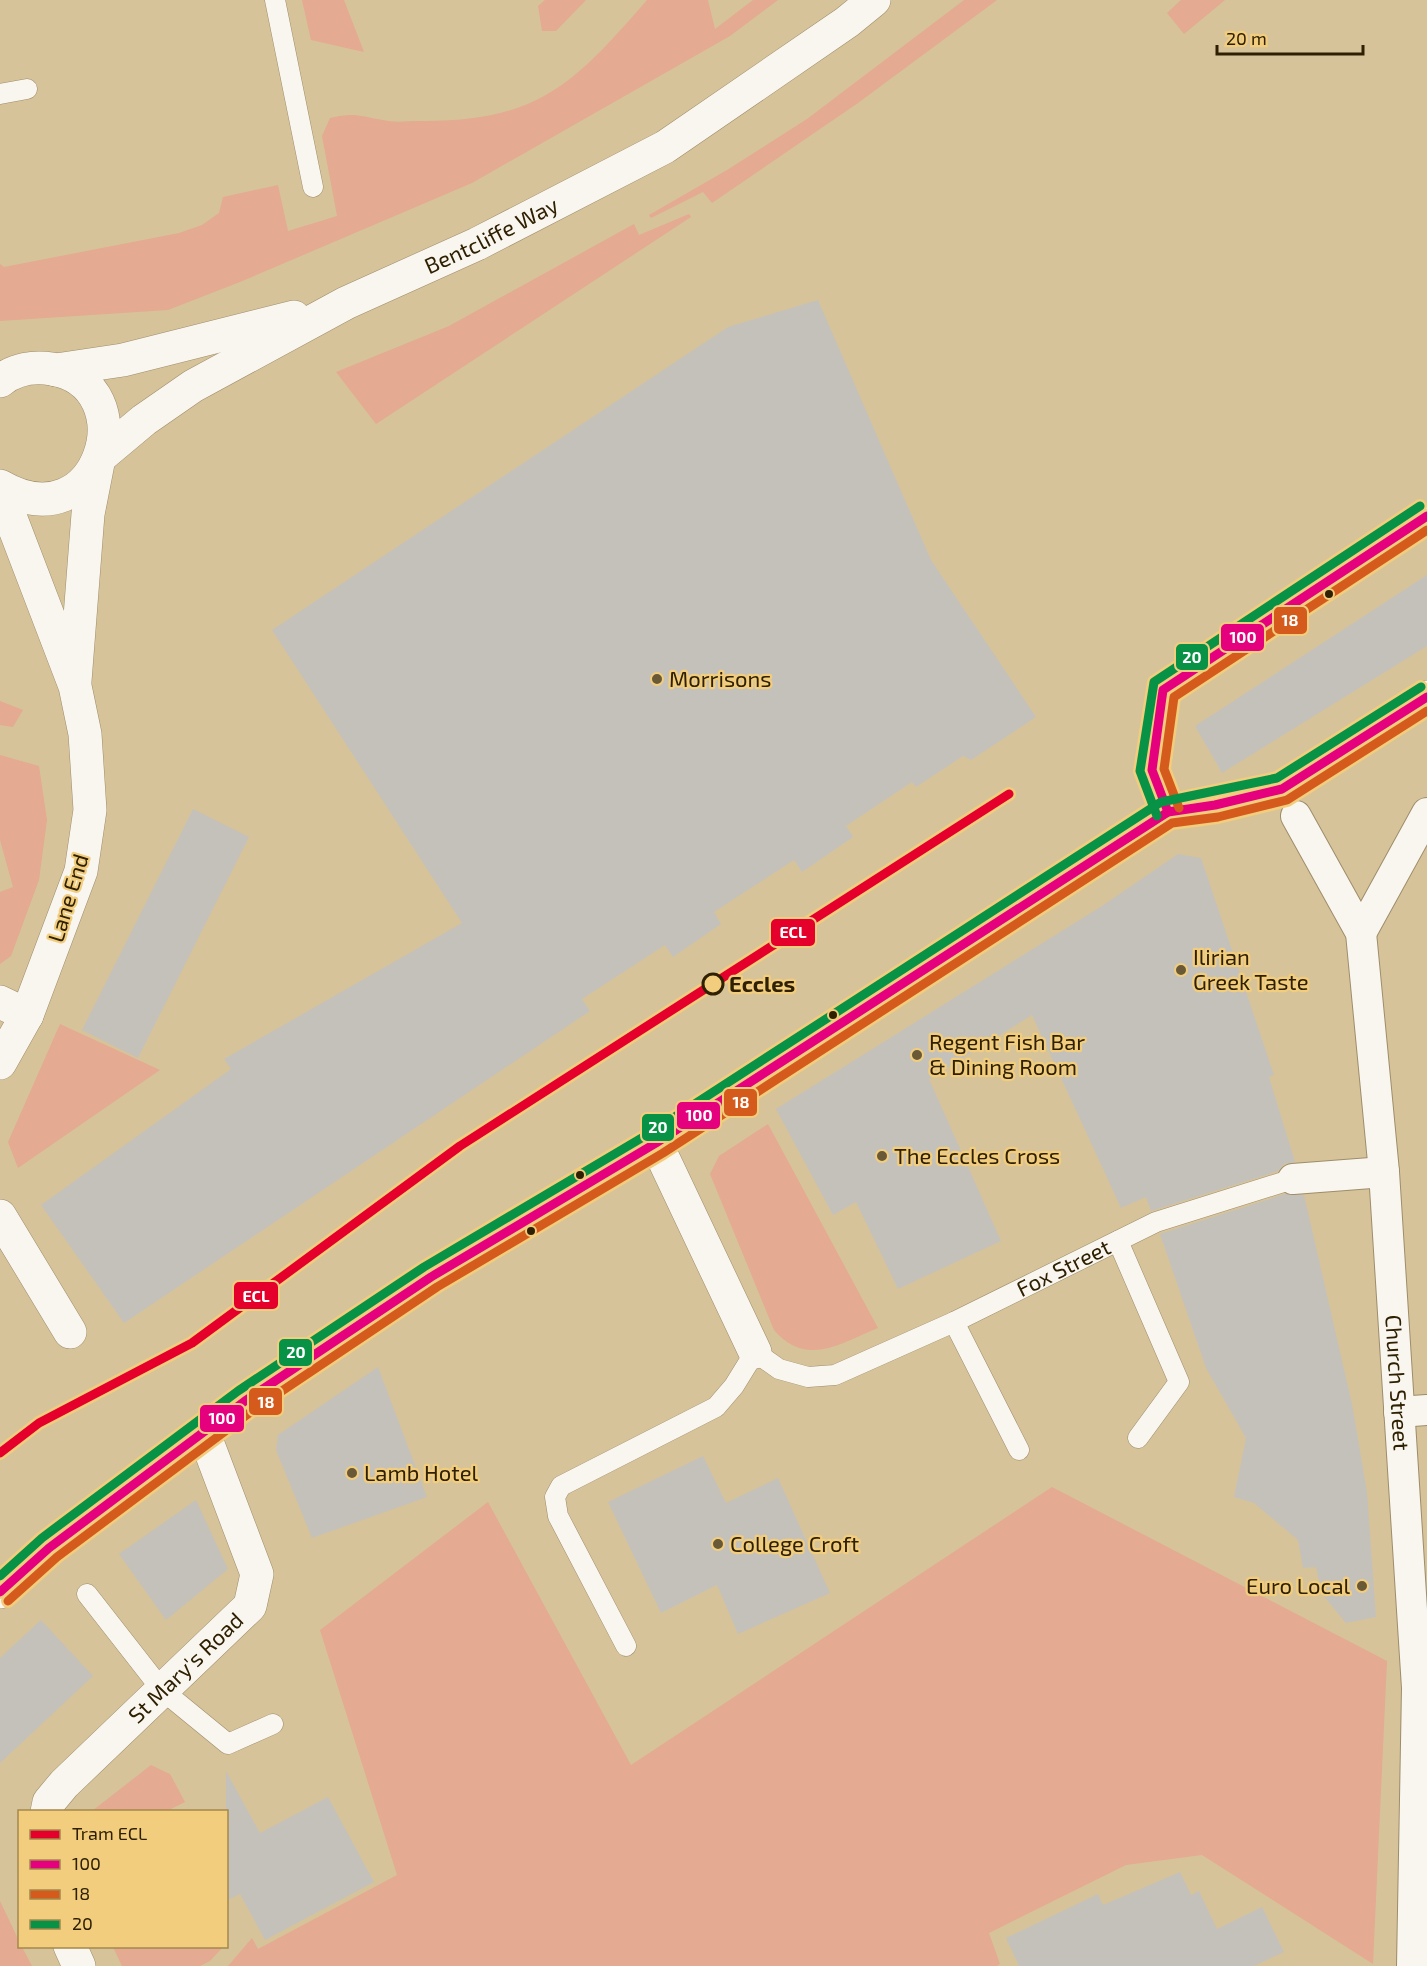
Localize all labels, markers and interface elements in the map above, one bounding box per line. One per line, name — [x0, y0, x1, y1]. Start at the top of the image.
scale bar — [1217, 18, 1362, 56]
text: 20 m — [1226, 27, 1267, 49]
street label: Bentcliffe Way — [420, 190, 562, 278]
unlabelled marker — [1323, 588, 1335, 600]
line badge: 18 — [1273, 606, 1308, 635]
text: 18 — [1282, 610, 1298, 629]
line badge: 100 — [1220, 623, 1265, 652]
text: 100 — [1229, 627, 1257, 646]
line badge: 20 — [1175, 643, 1209, 671]
text: 20 — [1182, 647, 1202, 666]
place label: Morrisons — [669, 665, 772, 691]
marker: Morrisons — [650, 672, 664, 686]
street label: Lane End — [41, 851, 93, 945]
line badge: ECL — [770, 918, 816, 947]
text: ECL — [779, 922, 807, 941]
place label: Ilirian Greek Taste — [1193, 943, 1309, 994]
marker: Ilirian Greek Taste — [1174, 963, 1188, 977]
place label: Eccles — [729, 970, 795, 996]
marker: Eccles — [702, 973, 724, 995]
unlabelled marker — [827, 1009, 839, 1021]
place label: Regent Fish Bar & Dining Room — [929, 1028, 1085, 1079]
marker: Regent Fish Bar & Dining Room — [910, 1048, 924, 1062]
line badge: 18 — [723, 1088, 758, 1117]
text: 18 — [733, 1092, 749, 1111]
line badge: 100 — [676, 1101, 721, 1130]
text: 100 — [685, 1105, 713, 1124]
line badge: 20 — [641, 1113, 675, 1142]
text: 20 — [648, 1117, 668, 1136]
place label: The Eccles Cross — [894, 1142, 1060, 1168]
marker: The Eccles Cross — [875, 1149, 889, 1163]
unlabelled marker — [574, 1169, 586, 1181]
unlabelled marker — [525, 1225, 537, 1237]
street label: Fox Street — [1012, 1233, 1114, 1301]
line badge: ECL — [233, 1281, 279, 1310]
text: ECL — [242, 1286, 270, 1305]
street label: Church Street — [1381, 1314, 1416, 1451]
line badge: 20 — [278, 1338, 313, 1367]
text: 20 — [286, 1342, 306, 1361]
line badge: 18 — [248, 1387, 283, 1416]
text: 18 — [258, 1392, 274, 1411]
line badge: 100 — [199, 1404, 245, 1433]
text: 100 — [208, 1408, 236, 1427]
place label: Lamb Hotel — [364, 1459, 478, 1485]
marker: Lamb Hotel — [345, 1466, 359, 1480]
place label: College Croft — [730, 1530, 859, 1556]
marker: College Croft — [711, 1537, 725, 1551]
place label: Euro Local — [1246, 1572, 1350, 1598]
marker: Euro Local — [1355, 1579, 1369, 1593]
street label: St Mary's Road — [122, 1606, 248, 1728]
legend — [18, 1810, 228, 1948]
text: Tram ECL — [72, 1822, 147, 1844]
text: 100 — [72, 1852, 101, 1874]
text: 18 — [72, 1882, 90, 1904]
text: 20 — [72, 1912, 93, 1934]

